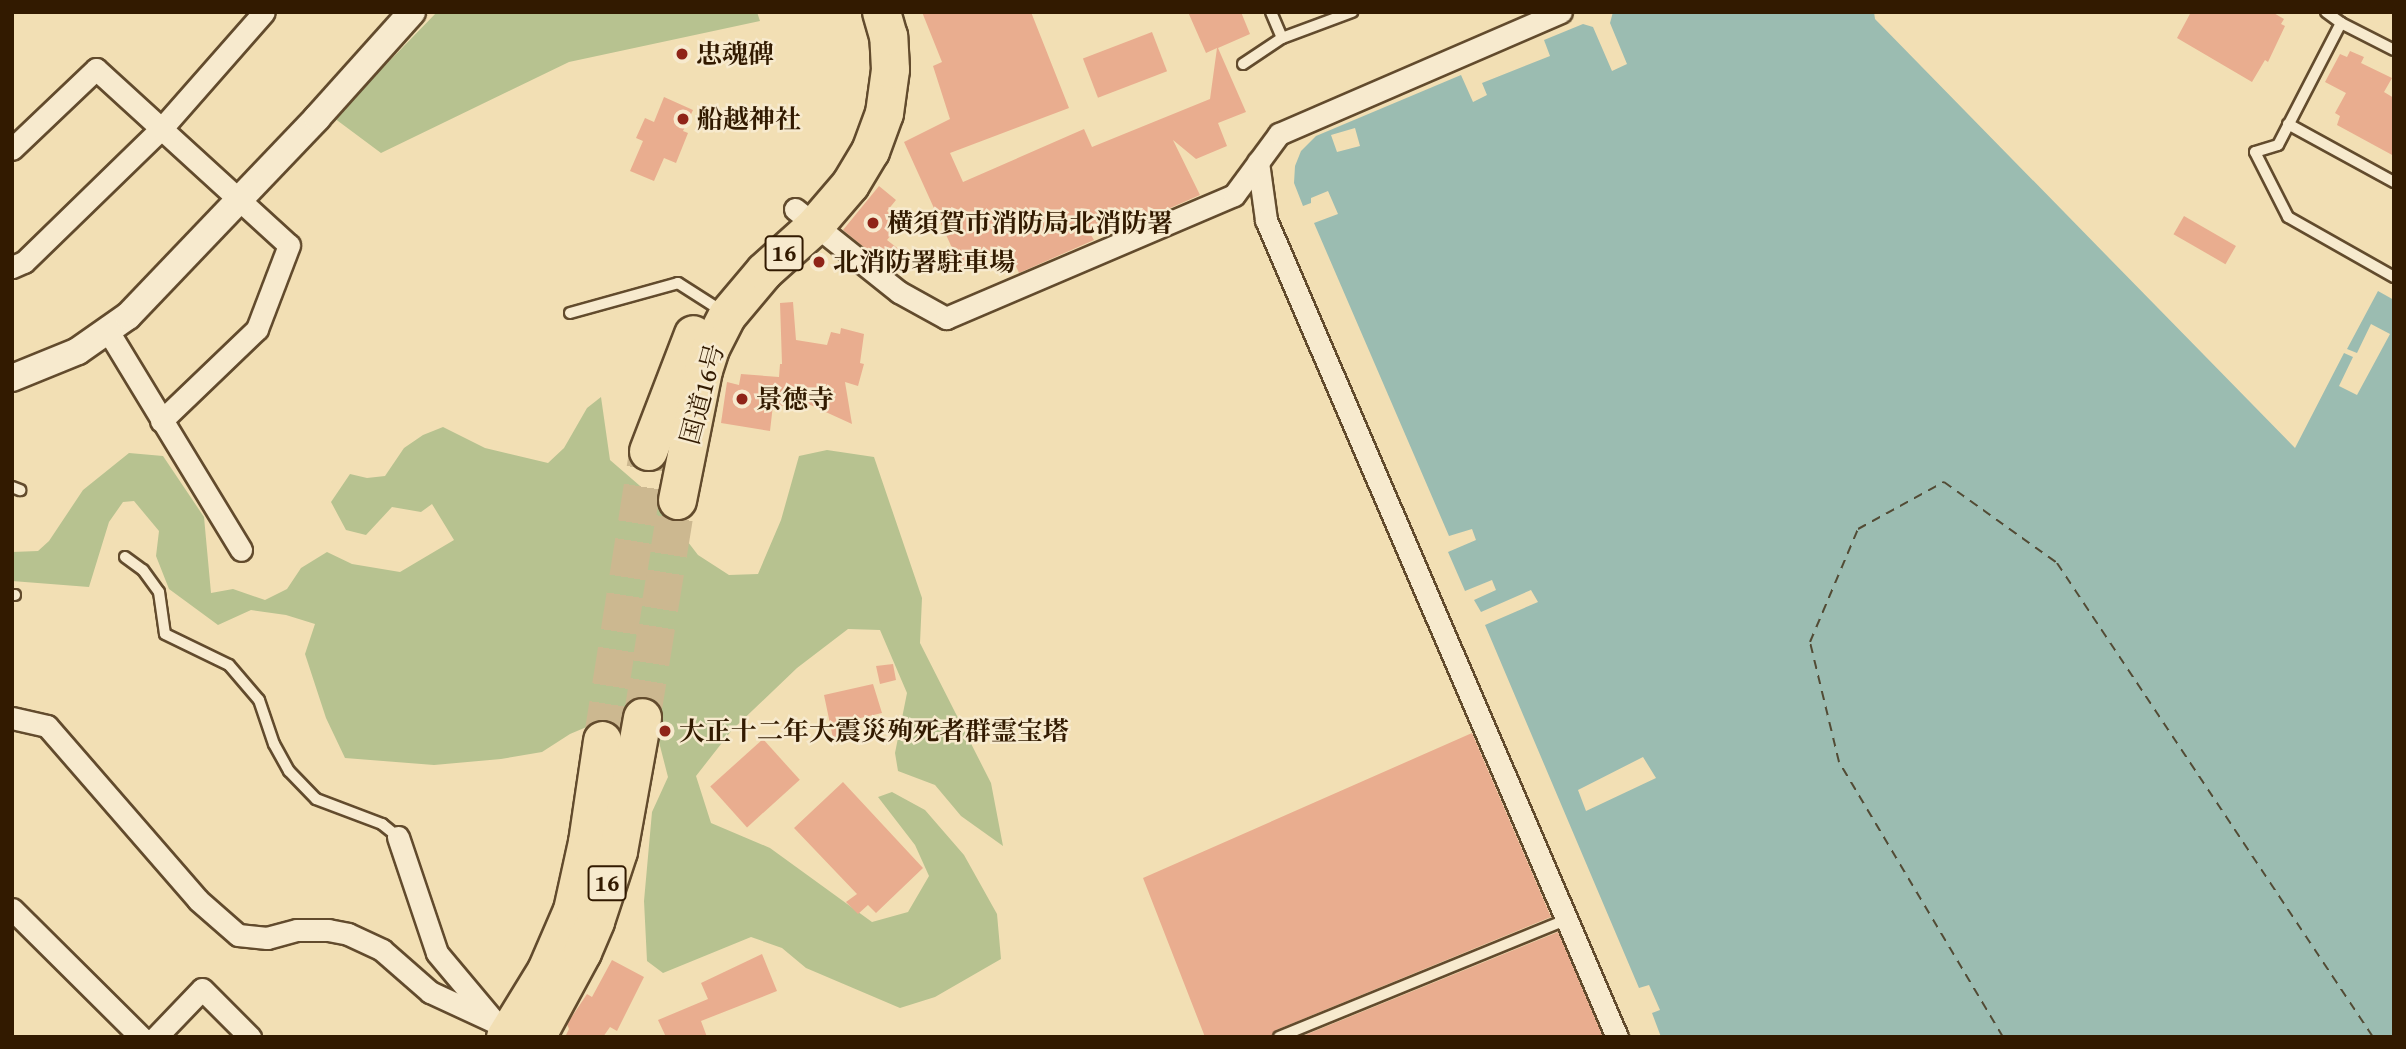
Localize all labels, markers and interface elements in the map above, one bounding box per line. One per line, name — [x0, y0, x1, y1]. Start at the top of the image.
place label: 忠魂碑 — [696, 38, 774, 70]
marker: 忠魂碑 — [674, 46, 690, 62]
place label: 船越神社 — [697, 103, 801, 135]
marker: 船越神社 — [675, 111, 691, 127]
place label: 横須賀市消防局北消防署 — [887, 207, 1173, 239]
marker: 横須賀市消防局北消防署 — [865, 215, 881, 231]
road number: 16 — [763, 232, 805, 274]
place label: 北消防署駐車場 — [833, 246, 1015, 278]
marker: 北消防署駐車場 — [811, 254, 827, 270]
street label: 国道16号 — [674, 340, 730, 448]
place label: 景徳寺 — [756, 383, 834, 415]
marker: 景徳寺 — [734, 391, 750, 407]
place label: 大正十二年大震災殉死者群霊宝塔 — [679, 715, 1069, 747]
marker: 大正十二年大震災殉死者群霊宝塔 — [657, 723, 673, 739]
road number: 16 — [586, 862, 628, 903]

